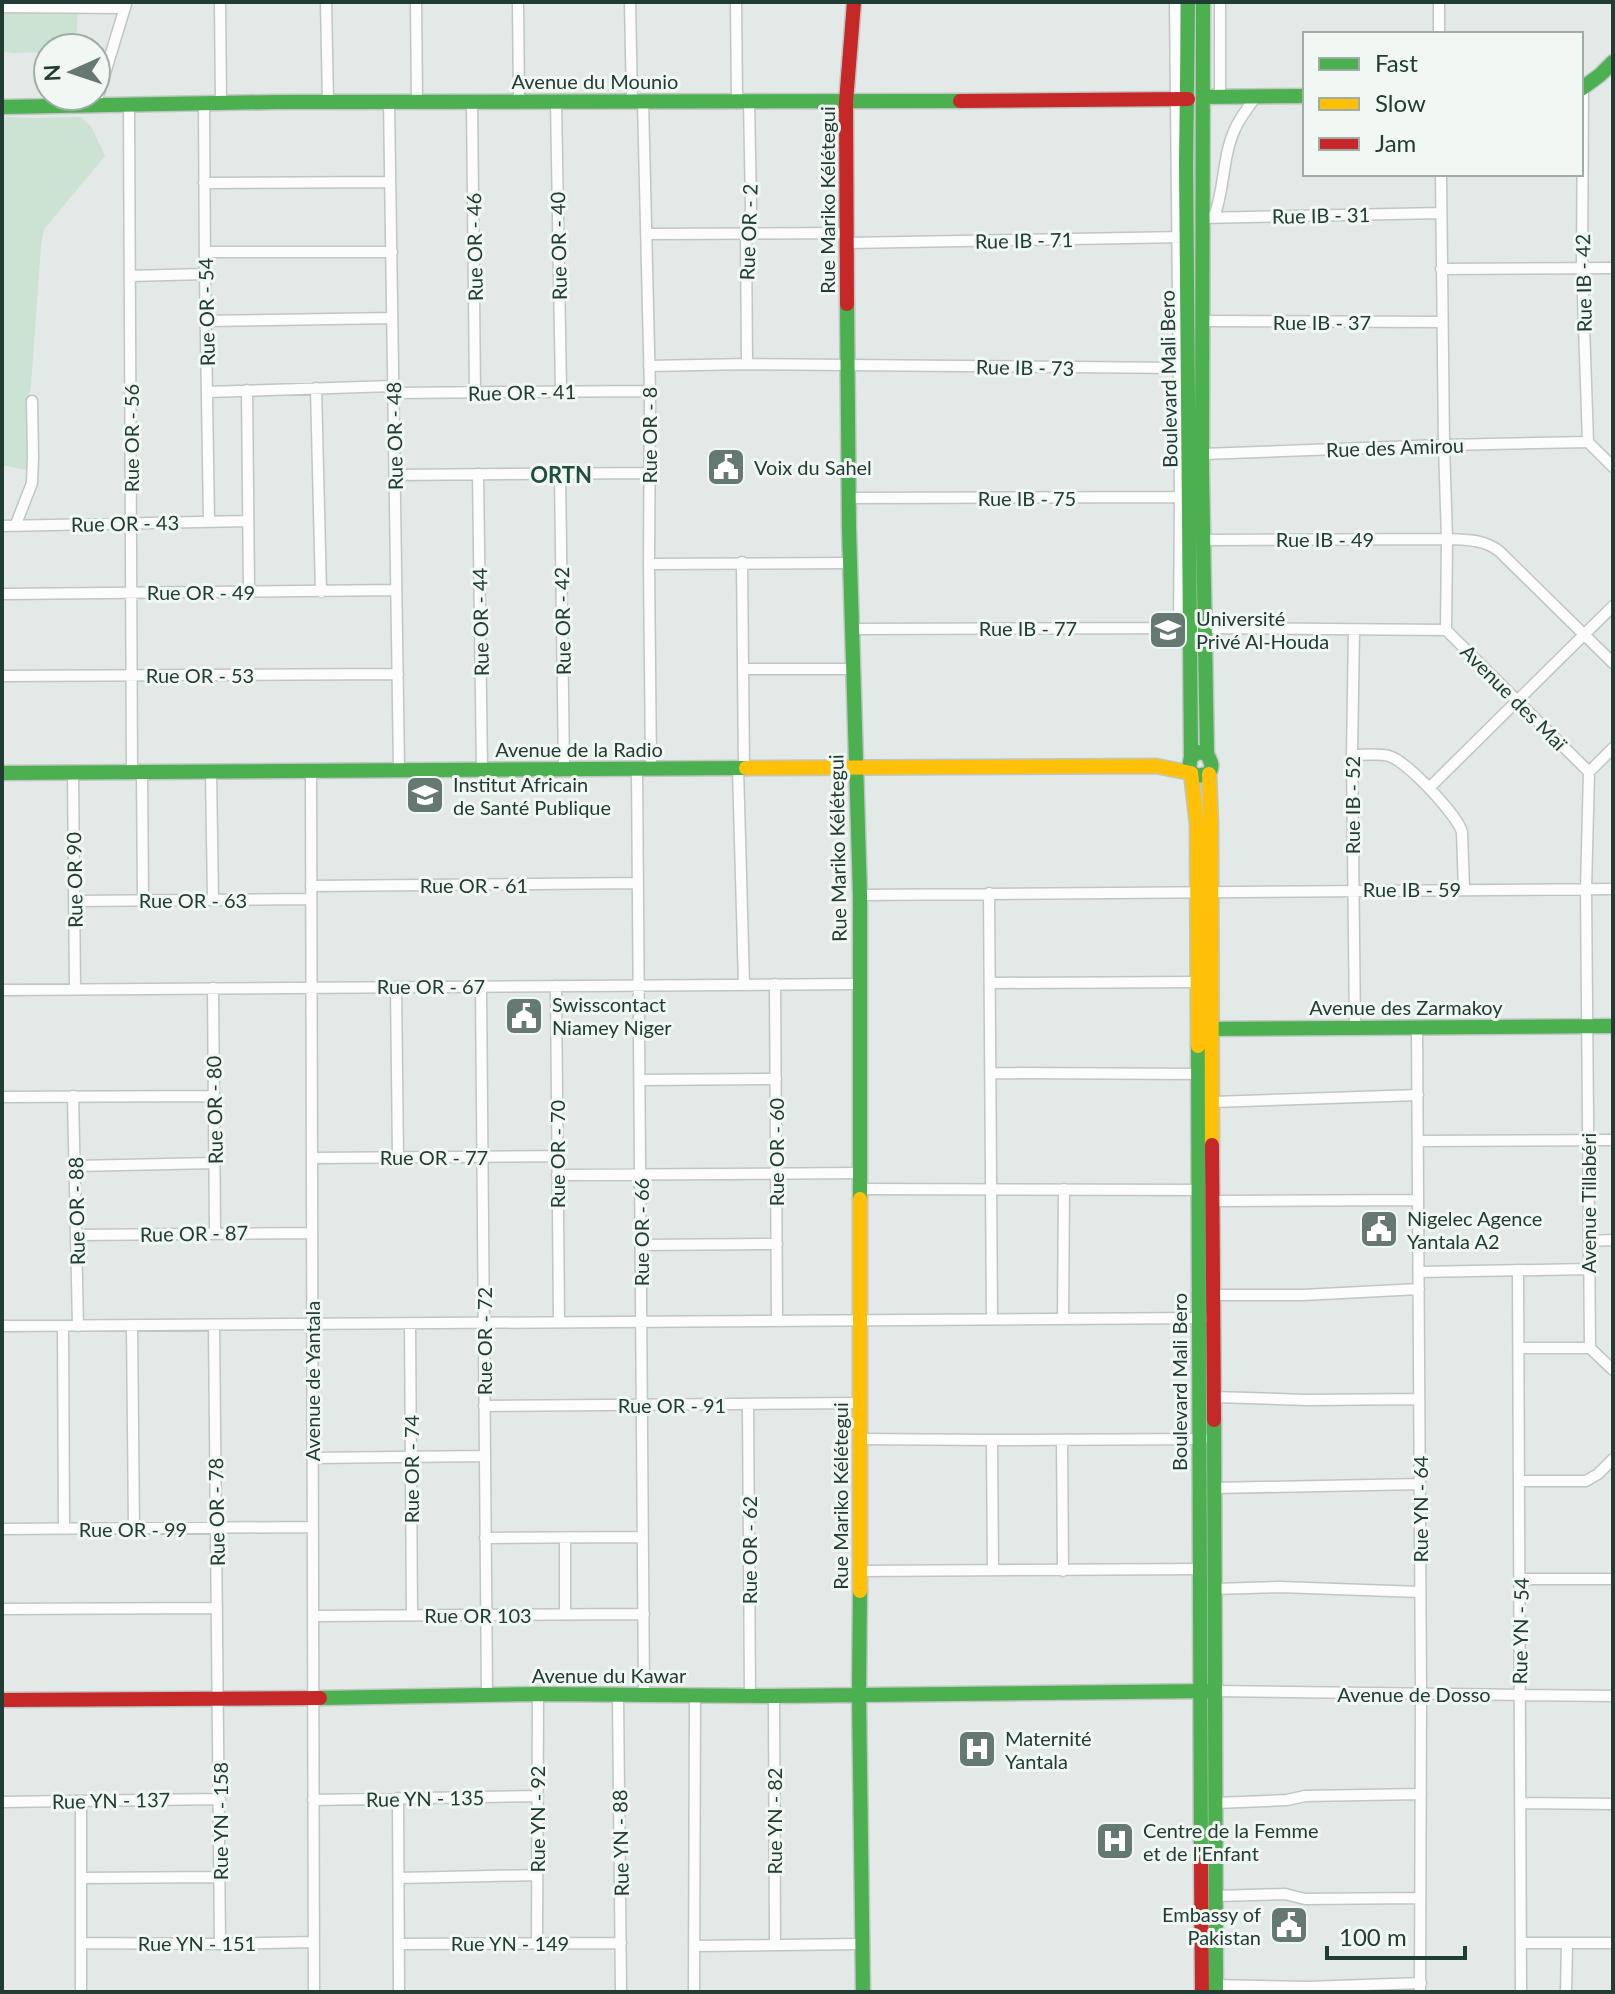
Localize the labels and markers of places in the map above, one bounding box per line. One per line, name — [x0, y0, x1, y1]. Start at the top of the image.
public building icon: Voix du Sahel — [705, 446, 747, 488]
place label: Voix du Sahel — [754, 455, 872, 479]
place label: Université Privé Al-Houda — [1196, 606, 1329, 653]
school or university icon: Université Privé Al-Houda — [1147, 609, 1189, 651]
place label: Institut Africain de Santé Publique — [453, 772, 611, 819]
school or university icon: Institut Africain de Santé Publique — [404, 774, 446, 816]
place label: Swisscontact Niamey Niger — [552, 992, 672, 1039]
public building icon: Swisscontact Niamey Niger — [503, 995, 545, 1037]
place label: Nigelec Agence Yantala A2 — [1407, 1206, 1542, 1253]
public building icon: Nigelec Agence Yantala A2 — [1358, 1208, 1400, 1250]
place label: Maternité Yantala — [1005, 1726, 1092, 1773]
hospital icon: Maternité Yantala — [956, 1728, 998, 1770]
place label: Centre de la Femme et de l'Enfant — [1143, 1818, 1319, 1865]
hospital icon: Centre de la Femme et de l'Enfant — [1094, 1820, 1136, 1862]
place label: Embassy of Pakistan — [1162, 1902, 1261, 1949]
public building icon: Embassy of Pakistan — [1268, 1904, 1310, 1946]

